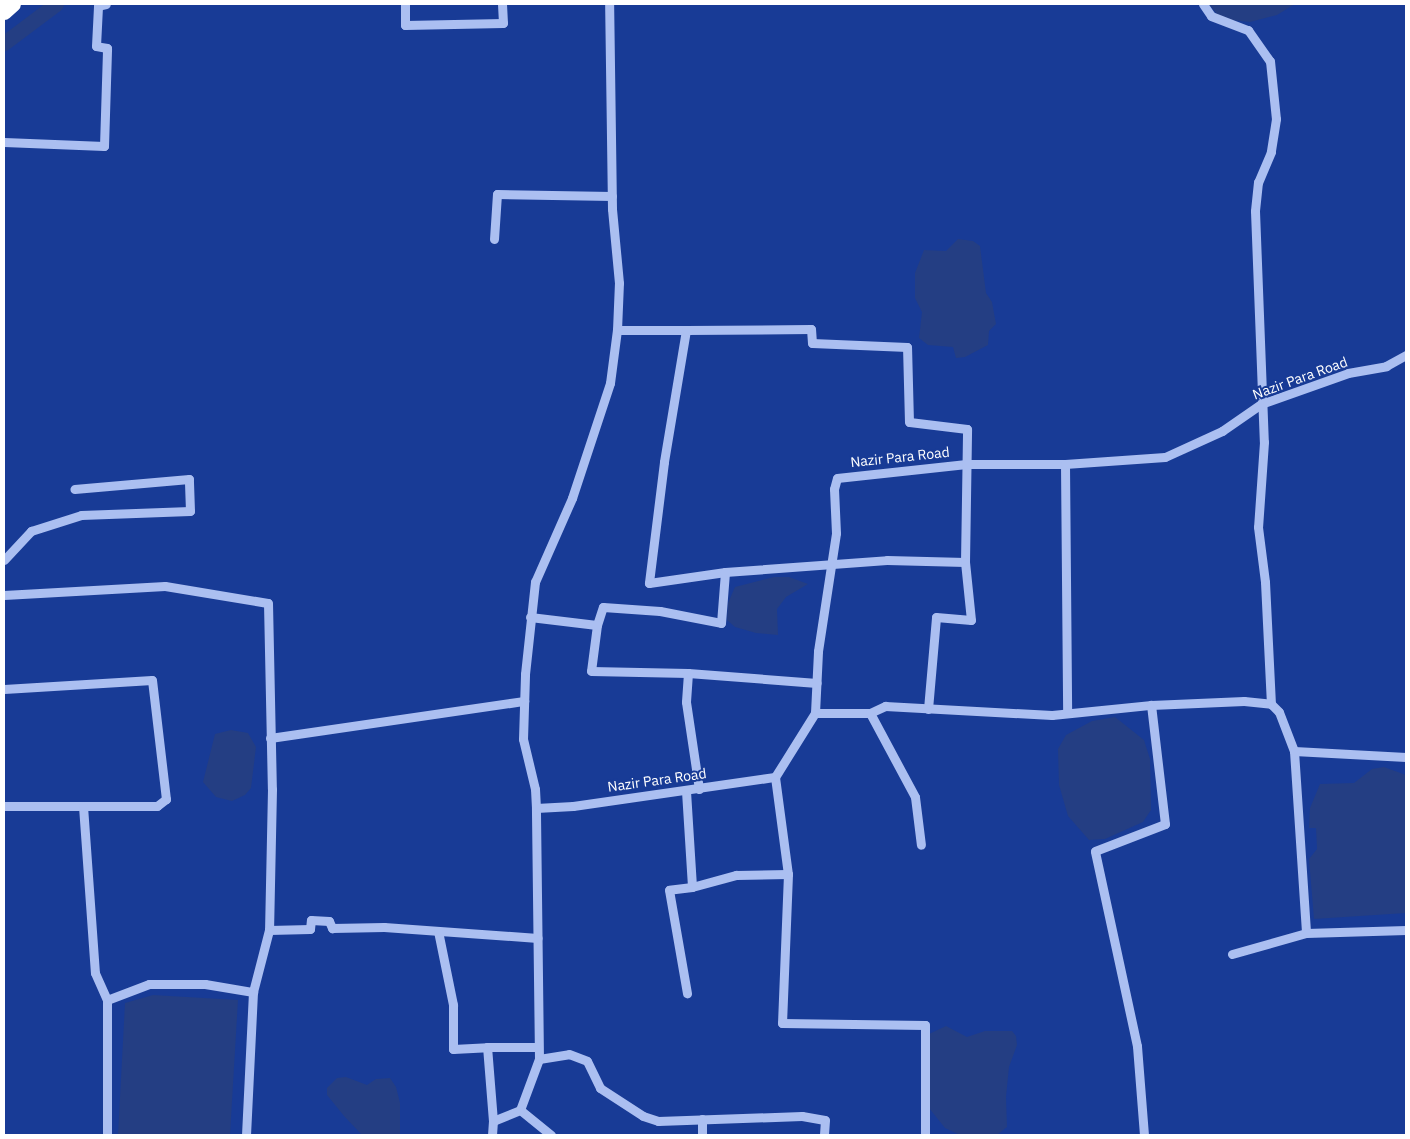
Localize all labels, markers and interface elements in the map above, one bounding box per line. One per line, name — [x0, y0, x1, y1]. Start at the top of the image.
street label: Nazir Para Road — [1250, 353, 1350, 403]
street label: Nazir Para Road — [850, 443, 950, 471]
street label: Nazir Para Road — [606, 765, 708, 795]

